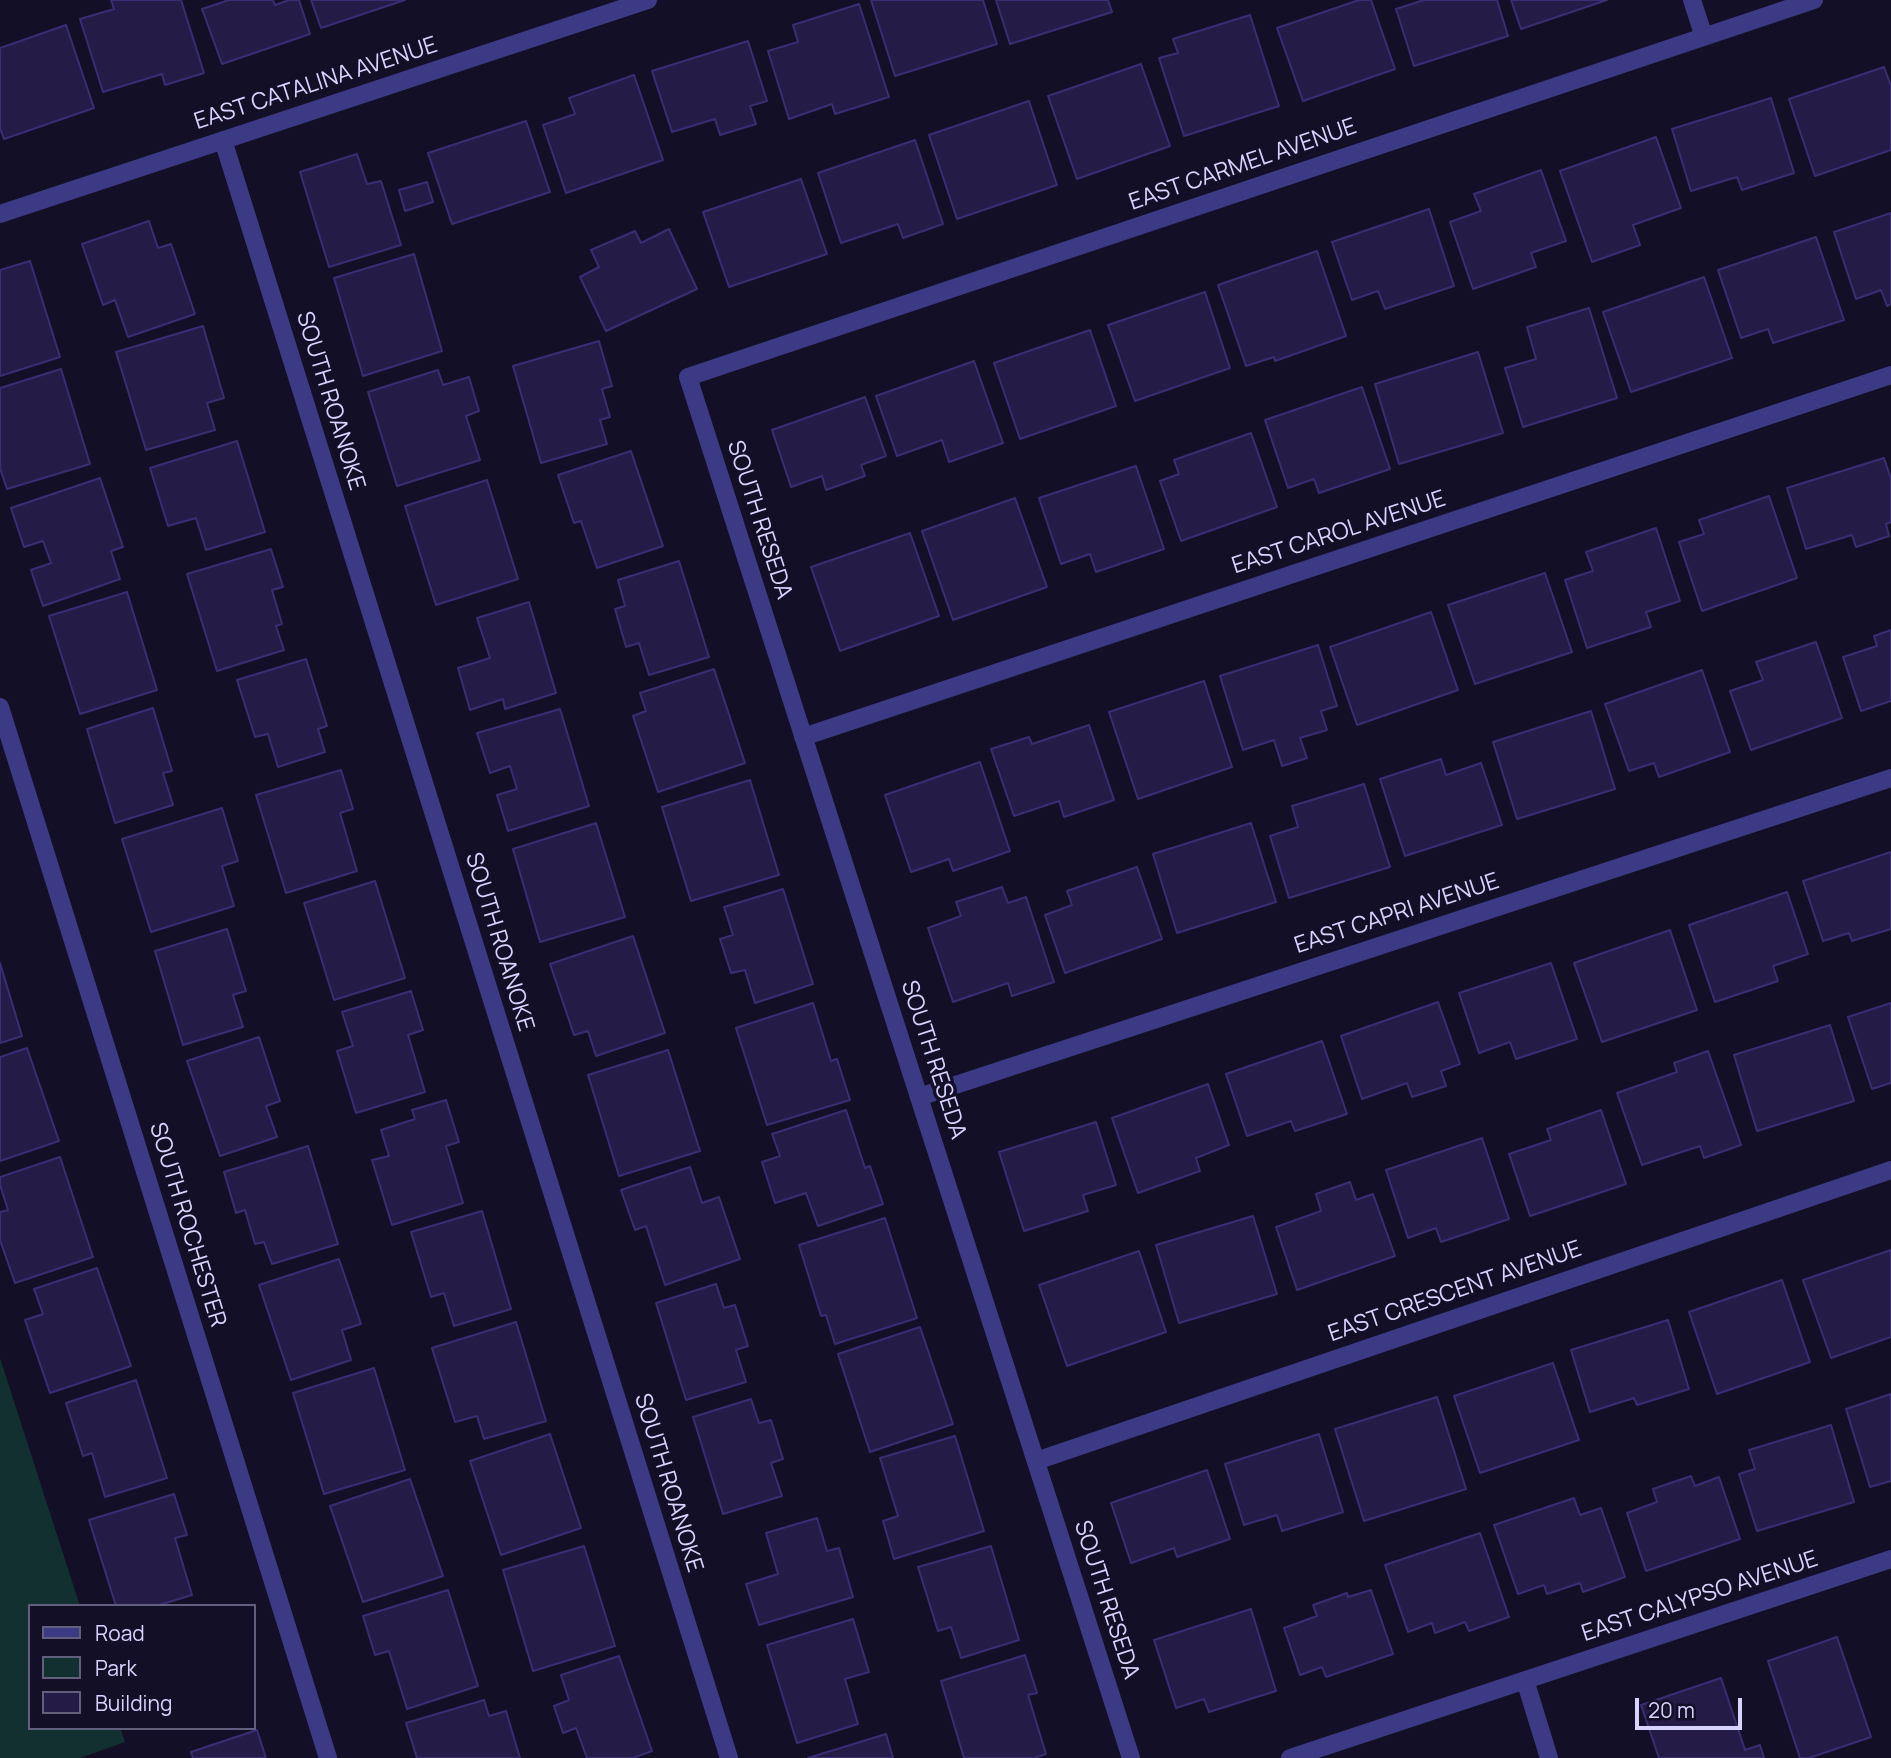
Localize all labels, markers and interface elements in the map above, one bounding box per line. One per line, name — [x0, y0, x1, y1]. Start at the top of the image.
street label: EAST CATALINA AVENUE — [191, 32, 441, 136]
street label: EAST CARMEL AVENUE — [1126, 113, 1360, 217]
street label: SOUTH ROANOKE — [290, 308, 370, 494]
street label: SOUTH RESEDA — [720, 437, 798, 603]
street label: EAST CAROL AVENUE — [1229, 485, 1449, 581]
street label: SOUTH ROANOKE — [459, 849, 539, 1035]
street label: EAST CAPRI AVENUE — [1291, 868, 1503, 960]
street label: SOUTH RESEDA — [894, 977, 972, 1143]
street label: SOUTH ROCHESTER — [143, 1119, 231, 1331]
street label: EAST CRESCENT AVENUE — [1325, 1236, 1585, 1348]
street label: SOUTH ROANOKE — [628, 1390, 708, 1576]
street label: SOUTH RESEDA — [1067, 1517, 1145, 1683]
street label: EAST CALYPSO AVENUE — [1578, 1546, 1822, 1648]
legend — [28, 1604, 256, 1730]
text: Road — [95, 1619, 145, 1647]
text: Park — [95, 1654, 137, 1682]
scale bar — [1639, 1684, 1746, 1728]
text: Building — [95, 1689, 172, 1717]
text: 20 m — [1648, 1696, 1695, 1724]

